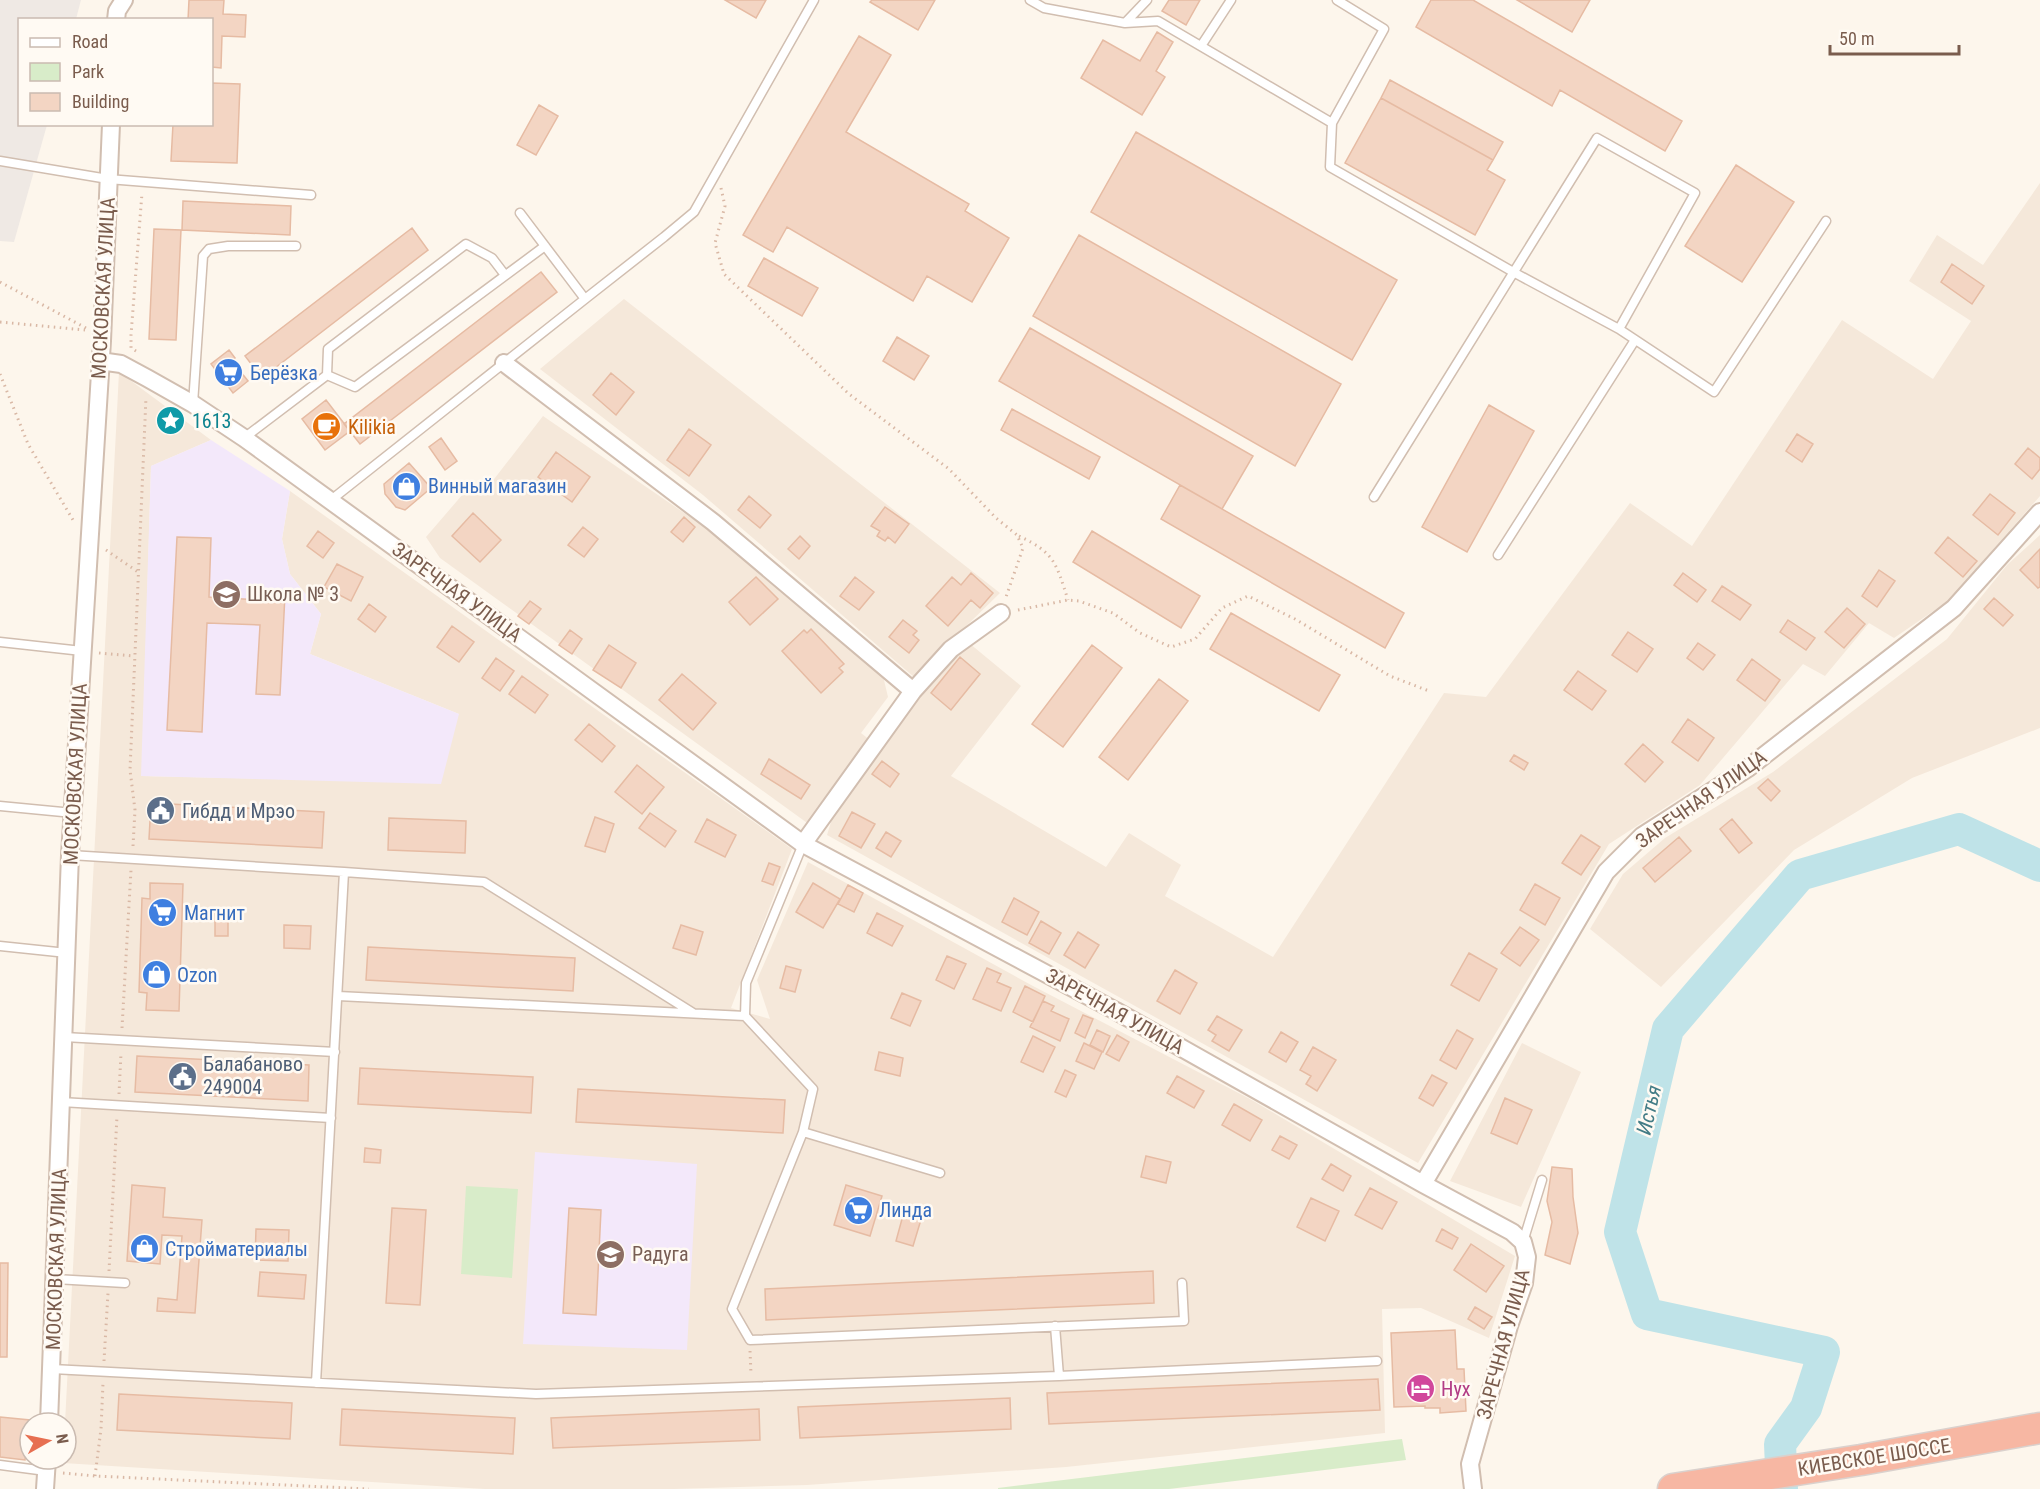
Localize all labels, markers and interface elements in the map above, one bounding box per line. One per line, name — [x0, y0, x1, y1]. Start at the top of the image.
legend — [18, 18, 213, 126]
scale bar — [1830, 18, 1959, 56]
text: 50 m — [1839, 28, 1874, 49]
text: Road — [72, 31, 108, 52]
text: Park — [72, 61, 104, 82]
text: Building — [72, 91, 129, 112]
street label: МОСКОВСКАЯ УЛИЦА — [86, 196, 120, 379]
supermarket icon: Берёзка — [213, 357, 245, 389]
place label: Берёзка — [250, 361, 318, 385]
place icon: 1613 — [155, 405, 187, 437]
place label: 1613 — [192, 409, 232, 433]
cafe icon: Kilikia — [311, 411, 343, 443]
place label: Kilikia — [348, 415, 396, 439]
shop icon: Винный магазин — [391, 470, 423, 502]
place label: Винный магазин — [428, 474, 567, 498]
street label: ЗАРЕЧНАЯ УЛИЦА — [387, 537, 527, 647]
school or university icon: Школа № 3 — [210, 578, 242, 610]
place label: Школа № 3 — [247, 582, 339, 606]
street label: МОСКОВСКАЯ УЛИЦА — [58, 682, 92, 865]
street label: ЗАРЕЧНАЯ УЛИЦА — [1631, 745, 1772, 853]
public building icon: Гибдд и Мрэо — [145, 795, 177, 827]
place label: Гибдд и Мрэо — [182, 799, 295, 823]
supermarket icon: Магнит — [147, 897, 179, 929]
place label: Магнит — [184, 901, 245, 925]
shop icon: Ozon — [140, 959, 172, 991]
place label: Ozon — [177, 963, 217, 987]
street label: ЗАРЕЧНАЯ УЛИЦА — [1042, 963, 1189, 1059]
place label: Балабаново 249004 — [203, 1052, 303, 1099]
public building icon: Балабаново 249004 — [166, 1060, 198, 1092]
water label: Истья — [1632, 1083, 1666, 1137]
street label: МОСКОВСКАЯ УЛИЦА — [41, 1167, 71, 1350]
supermarket icon: Линда — [842, 1194, 874, 1226]
place label: Линда — [879, 1198, 932, 1222]
shop icon: Стройматериалы — [128, 1233, 160, 1265]
place label: Стройматериалы — [165, 1237, 308, 1261]
school or university icon: Радуга — [595, 1238, 627, 1270]
place label: Радуга — [632, 1242, 689, 1266]
street label: ЗАРЕЧНАЯ УЛИЦА — [1471, 1266, 1535, 1422]
hotel icon: Нух — [1404, 1373, 1436, 1405]
place label: Нух — [1441, 1377, 1471, 1401]
north arrow — [18, 1411, 78, 1471]
text: N — [52, 1432, 72, 1445]
street label: КИЕВСКОЕ ШОССЕ — [1796, 1433, 1952, 1481]

